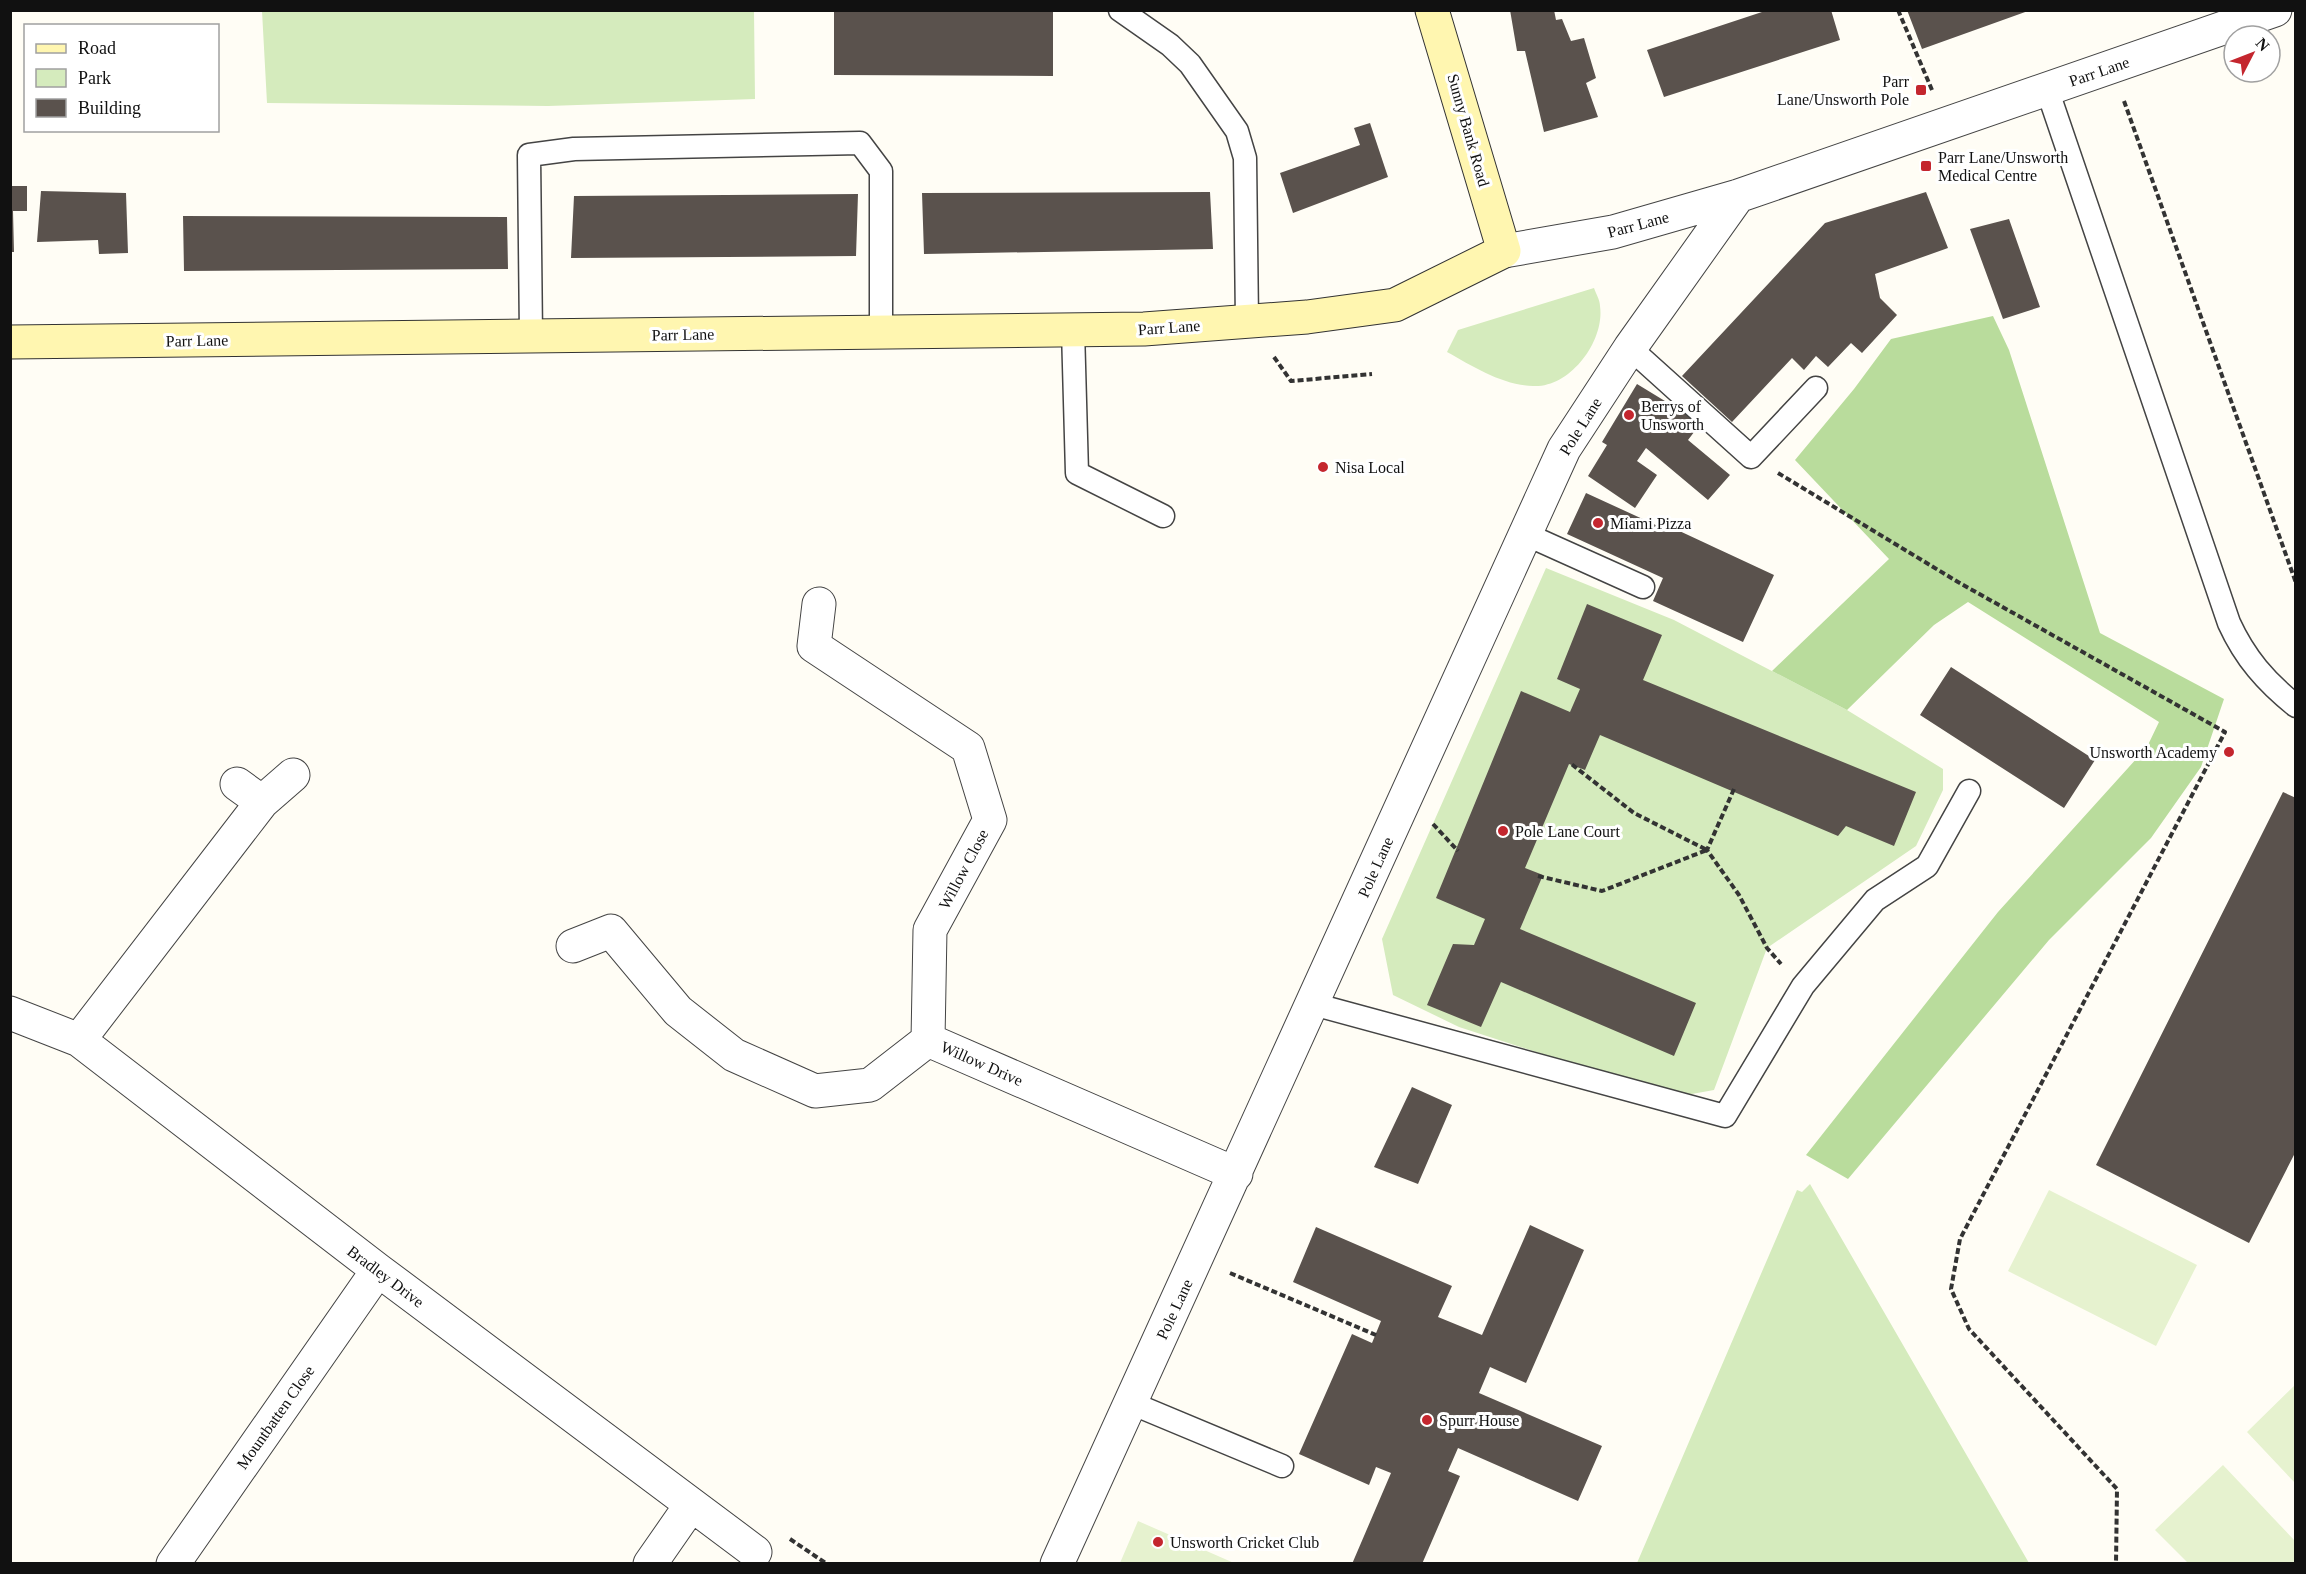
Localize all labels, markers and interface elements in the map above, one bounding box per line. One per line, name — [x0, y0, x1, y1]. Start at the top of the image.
legend — [24, 24, 219, 132]
north arrow — [2222, 24, 2282, 84]
text: N — [2253, 34, 2273, 55]
text: Road — [78, 38, 116, 58]
street label: Parr Lane — [2067, 53, 2132, 90]
text: Park — [78, 68, 111, 88]
street label: Sunny Bank Road — [1443, 72, 1493, 189]
place label: Parr Lane/Unsworth Pole — [1777, 73, 1910, 108]
marker: Parr Lane/Unsworth Pole — [1914, 83, 1928, 97]
text: Building — [78, 98, 141, 118]
place label: Parr Lane/Unsworth Medical Centre — [1938, 149, 2068, 184]
marker: Parr Lane/Unsworth Medical Centre — [1919, 159, 1933, 173]
street label: Parr Lane — [1606, 208, 1671, 241]
street label: Parr Lane — [1137, 317, 1201, 338]
street label: Parr Lane — [652, 325, 714, 344]
street label: Parr Lane — [166, 331, 228, 350]
street label: Pole Lane — [1556, 394, 1605, 458]
place label: Berrys of Unsworth — [1641, 398, 1704, 433]
marker: Berrys of Unsworth — [1622, 408, 1636, 422]
place label: Nisa Local — [1335, 459, 1405, 476]
marker: Nisa Local — [1316, 460, 1330, 474]
place label: Miami Pizza — [1610, 515, 1691, 532]
marker: Miami Pizza — [1591, 516, 1605, 530]
place label: Unsworth Academy — [2089, 744, 2217, 762]
marker: Unsworth Academy — [2222, 745, 2236, 759]
place label: Pole Lane Court — [1515, 823, 1620, 840]
marker: Pole Lane Court — [1496, 824, 1510, 838]
street label: Willow Close — [935, 826, 992, 912]
street label: Pole Lane — [1355, 834, 1396, 900]
street label: Willow Drive — [938, 1038, 1025, 1089]
street label: Bradley Drive — [344, 1242, 427, 1311]
street label: Pole Lane — [1153, 1276, 1196, 1342]
street label: Mountbatten Close — [233, 1362, 317, 1472]
place label: Spurr House — [1439, 1412, 1519, 1430]
marker: Spurr House — [1420, 1413, 1434, 1427]
place label: Unsworth Cricket Club — [1170, 1534, 1319, 1551]
marker: Unsworth Cricket Club — [1151, 1535, 1165, 1549]

